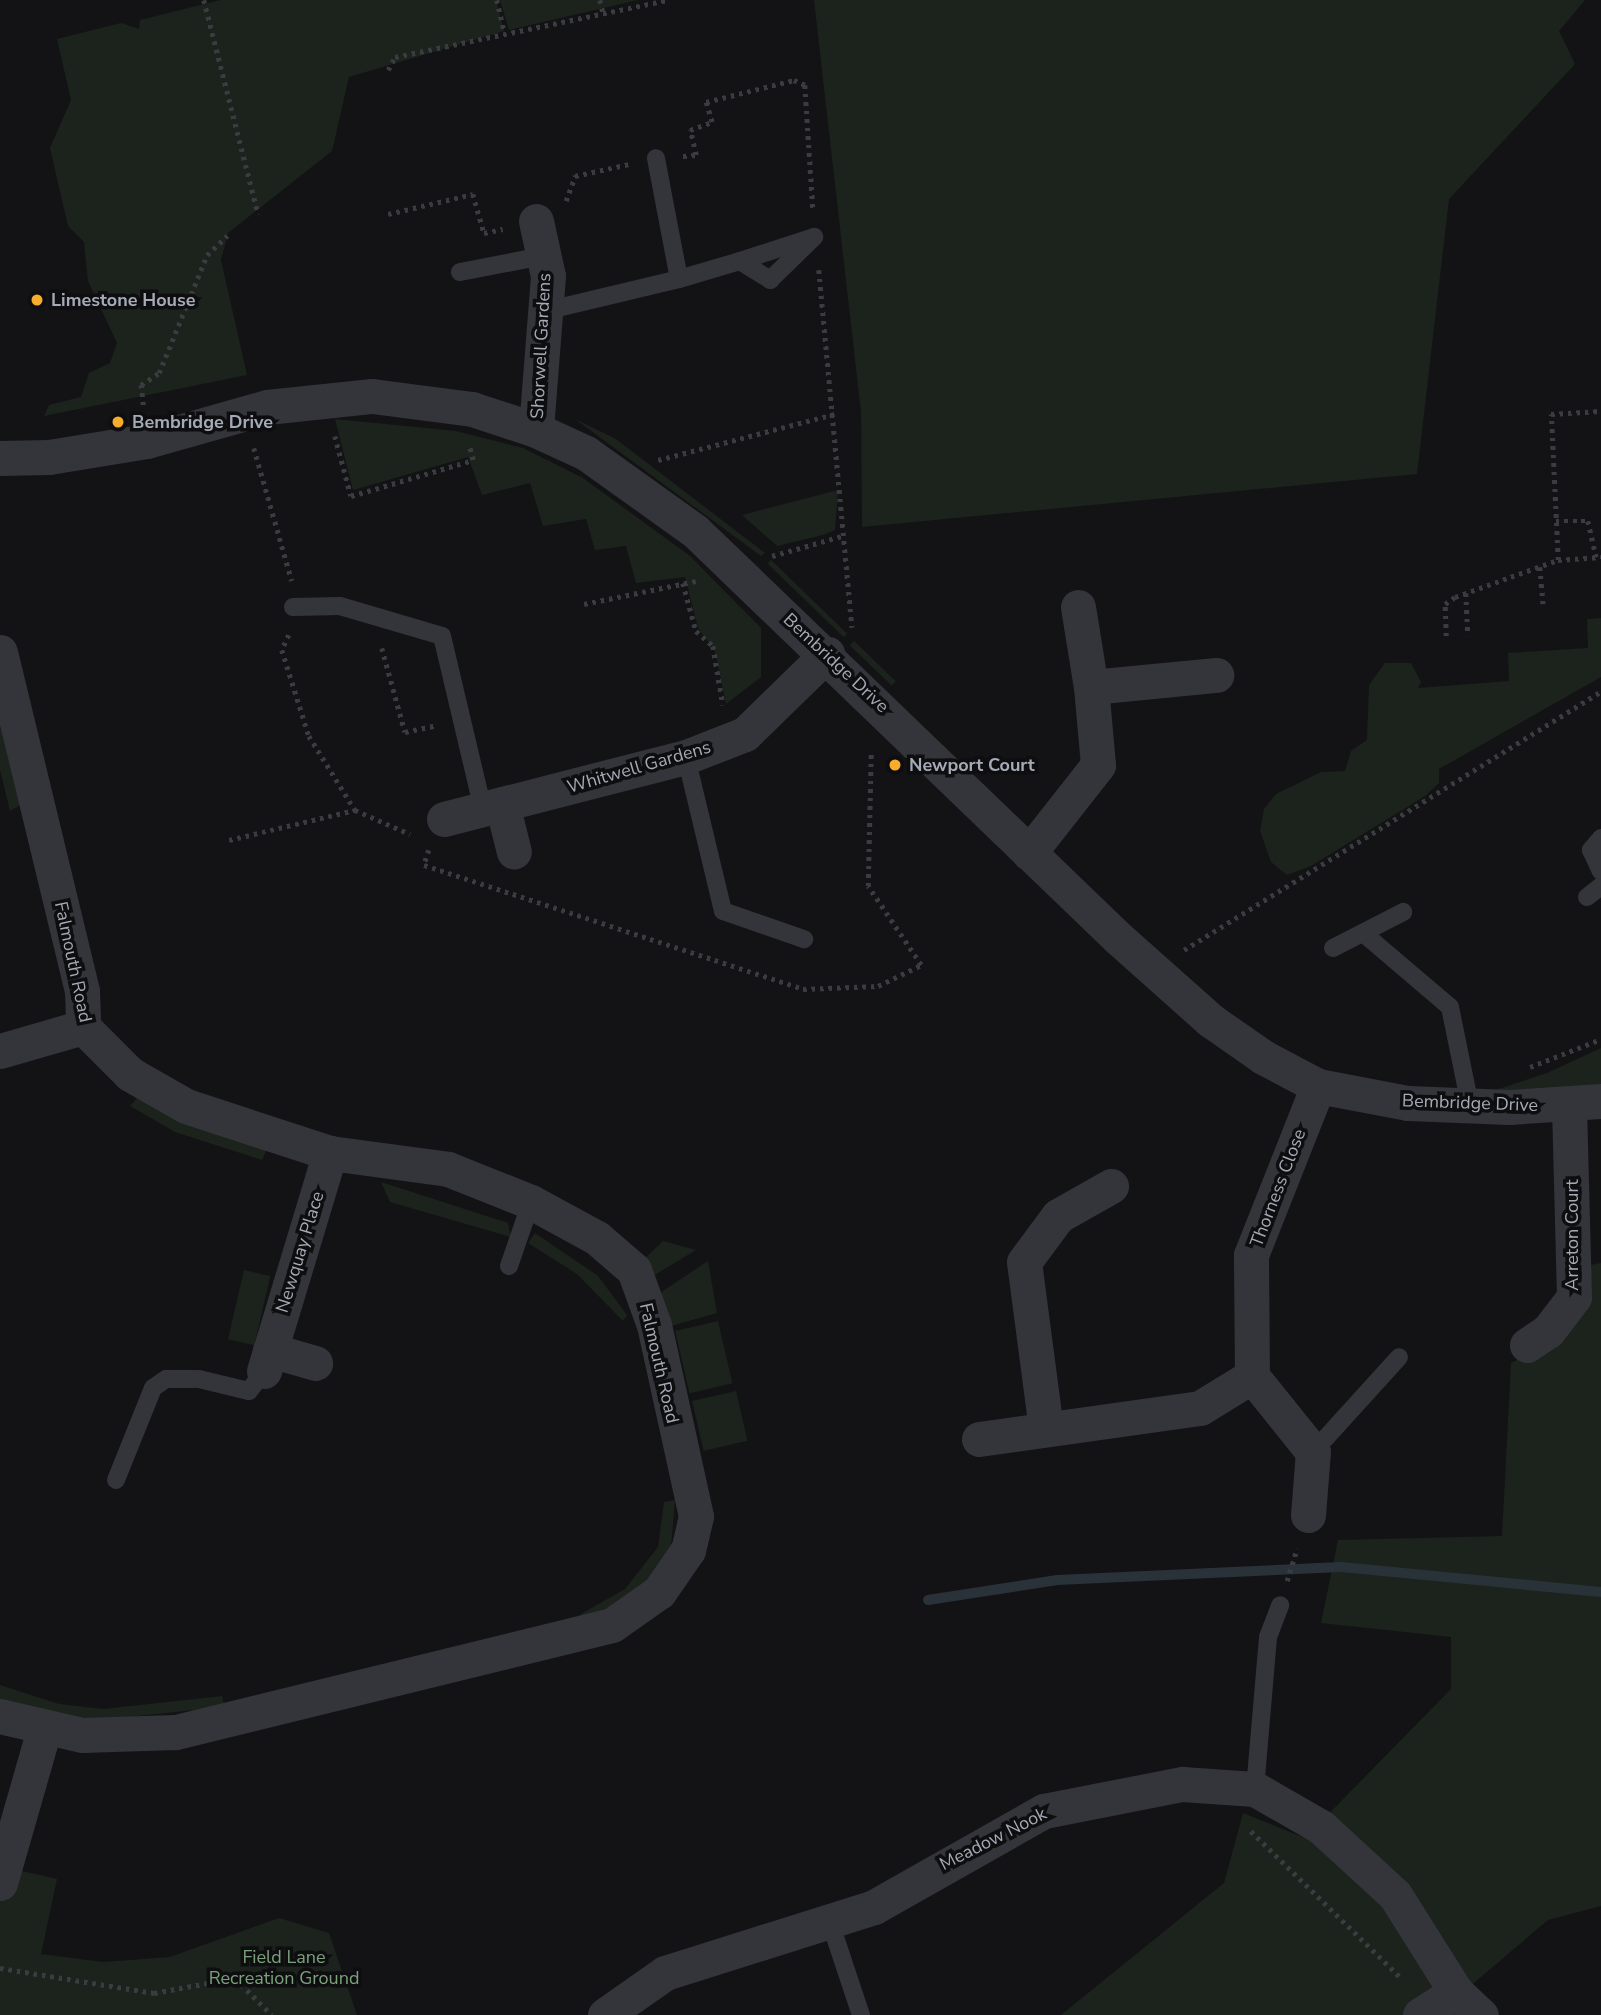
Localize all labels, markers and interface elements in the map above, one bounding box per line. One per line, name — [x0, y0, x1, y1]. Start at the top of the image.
street label: Shorwell Gardens — [526, 273, 556, 419]
place label: Limestone House — [51, 289, 196, 311]
marker: Limestone House — [29, 292, 45, 308]
place label: Bembridge Drive — [132, 411, 273, 433]
marker: Bembridge Drive — [110, 414, 126, 430]
street label: Bembridge Drive — [779, 609, 893, 717]
street label: Whitwell Gardens — [565, 736, 713, 798]
place label: Newport Court — [909, 754, 1035, 776]
marker: Newport Court — [887, 757, 903, 773]
street label: Falmouth Road — [50, 900, 96, 1024]
street label: Bembridge Drive — [1402, 1090, 1538, 1116]
street label: Thorness Close — [1246, 1126, 1310, 1250]
street label: Arreton Court — [1561, 1179, 1583, 1291]
street label: Newquay Place — [271, 1189, 329, 1315]
street label: Falmouth Road — [635, 1301, 683, 1425]
street label: Meadow Nook — [936, 1803, 1050, 1875]
park label: Field Lane Recreation Ground — [209, 1947, 359, 1990]

